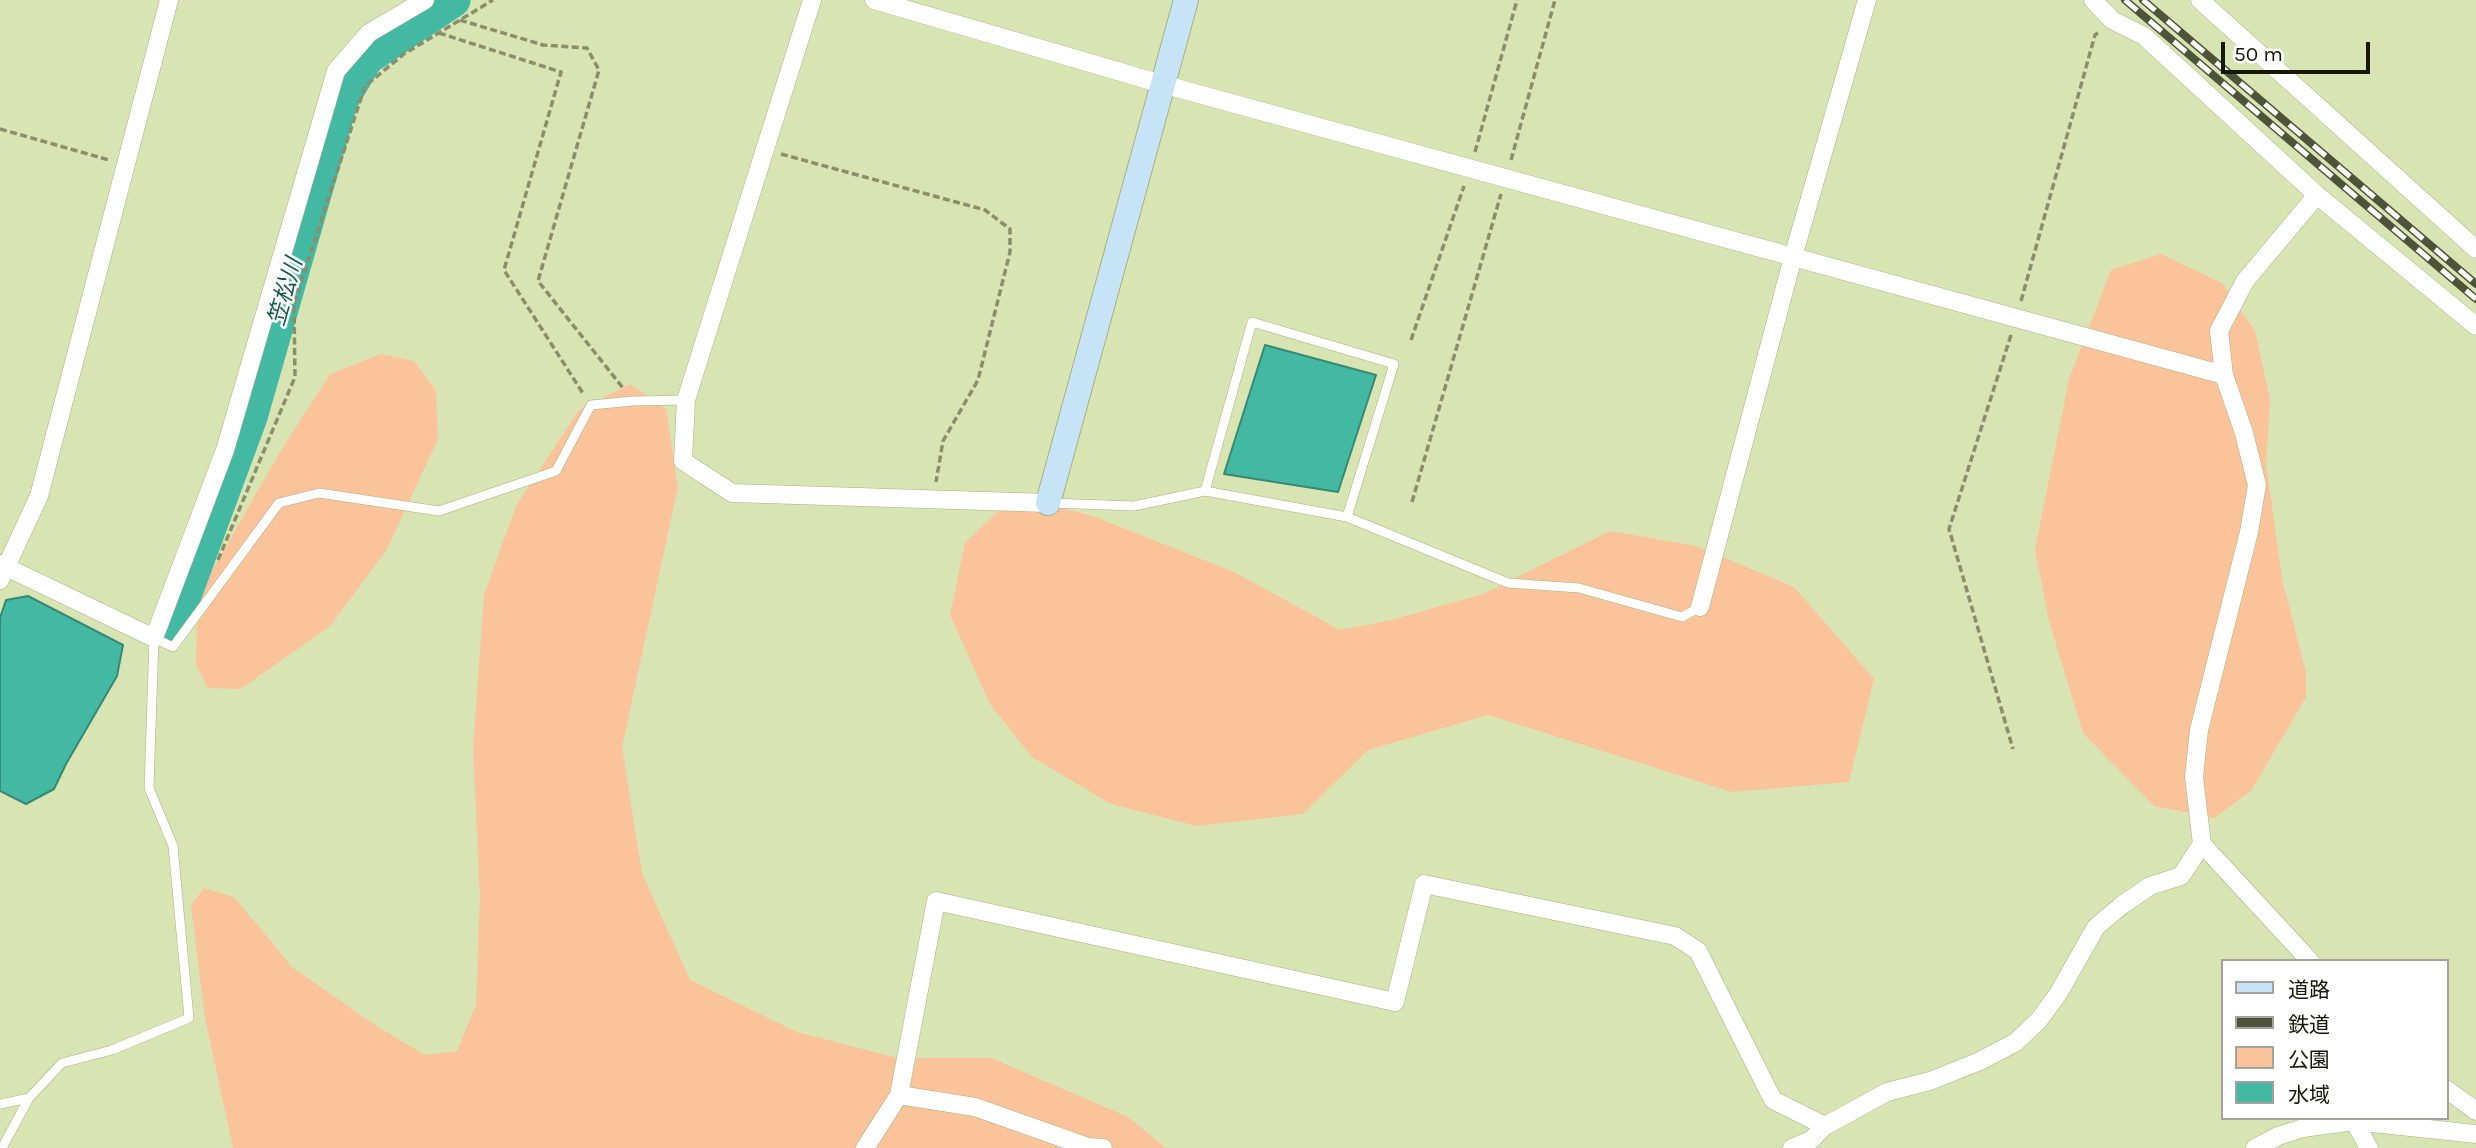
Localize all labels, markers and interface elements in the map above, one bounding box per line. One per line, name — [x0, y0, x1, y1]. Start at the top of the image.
scale bar — [2224, 28, 2373, 72]
text: 50 m — [2234, 42, 2283, 66]
water label: 笠松川 — [263, 255, 309, 329]
legend — [2220, 959, 2448, 1120]
text: 道路 — [2288, 978, 2330, 1002]
text: 鉄道 — [2288, 1013, 2330, 1037]
text: 公園 — [2288, 1048, 2330, 1072]
text: 水域 — [2288, 1083, 2330, 1107]

